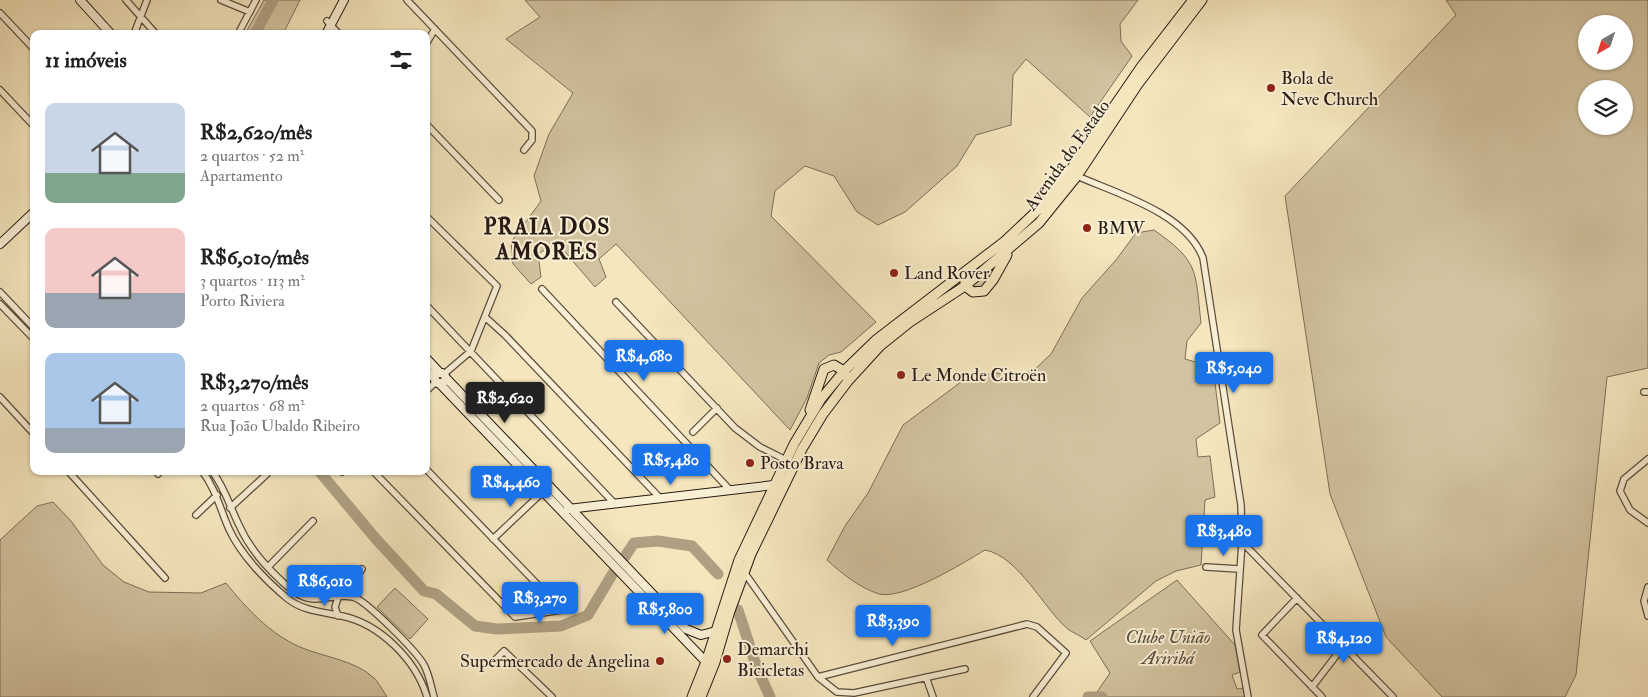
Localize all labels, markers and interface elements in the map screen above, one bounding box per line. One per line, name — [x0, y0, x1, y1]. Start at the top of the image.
north arrow — [1578, 15, 1632, 70]
map controls — [1578, 15, 1633, 135]
icon: filters — [387, 46, 415, 74]
text: 11 imóveis — [45, 47, 127, 74]
place label: Bola de Neve Church — [1281, 67, 1379, 111]
button: layers — [1578, 80, 1633, 135]
marker: Bola de Neve Church — [1265, 82, 1277, 94]
street label: Avenida do Estado — [1019, 95, 1116, 216]
text: R$2,620/mês — [200, 119, 312, 146]
icon: home — [85, 123, 145, 183]
text: 2 quartos · 52 m² — [200, 146, 304, 166]
text: Apartamento — [200, 166, 283, 186]
district label: PRAIA DOS AMORES — [483, 213, 611, 266]
place label: BMW — [1097, 217, 1145, 240]
marker: BMW — [1081, 222, 1093, 234]
text: R$6,010/mês — [200, 244, 309, 271]
icon: home — [85, 248, 145, 308]
place label: Land Rover — [904, 262, 990, 285]
marker: Land Rover — [888, 267, 900, 279]
text: 3 quartos · 113 m² — [200, 271, 305, 291]
text: Porto Riviera — [200, 291, 285, 311]
pin: R$4,680 — [598, 340, 690, 382]
text: R$4,680 — [615, 346, 673, 366]
pin: R$5,040 — [1188, 352, 1280, 394]
text: R$5,040 — [1206, 358, 1262, 378]
place label: Le Monde Citroën — [911, 364, 1046, 387]
text: R$3,270/mês — [200, 369, 309, 396]
marker: Le Monde Citroën — [895, 369, 907, 381]
icon: home — [85, 373, 145, 433]
pin: R$2,620 — [459, 382, 551, 424]
text: R$2,620 — [477, 388, 533, 408]
text: 2 quartos · 68 m² — [200, 396, 305, 416]
text: Rua João Ubaldo Ribeiro — [200, 416, 360, 436]
pin: R$5,480 — [625, 444, 717, 486]
text: R$5,480 — [643, 450, 699, 470]
place label: Posto Brava — [760, 452, 844, 475]
marker: Posto Brava — [744, 457, 756, 469]
pin: R$4,460 — [465, 466, 557, 508]
text: R$4,460 — [482, 472, 540, 492]
pin: R$3,480 — [1178, 514, 1270, 557]
text: R$3,480 — [1196, 521, 1252, 541]
pin: R$6,010 — [279, 564, 371, 607]
text: R$6,010 — [298, 571, 352, 591]
pin: R$3,270 — [494, 582, 586, 624]
text: R$3,270 — [513, 588, 567, 608]
pin: R$5,800 — [619, 592, 711, 635]
text: R$5,800 — [638, 599, 693, 619]
pin: R$3,390 — [847, 604, 939, 647]
text: R$3,390 — [867, 611, 920, 631]
pin: R$4,120 — [1298, 622, 1390, 664]
park label: Clube União Ariribá — [1126, 626, 1210, 670]
text: R$4,120 — [1316, 628, 1372, 648]
place label: Demarchi Bicicletas — [737, 638, 809, 682]
place label: Supermercado de Angelina — [460, 650, 651, 673]
marker: Demarchi Bicicletas — [721, 653, 733, 665]
marker: Supermercado de Angelina — [654, 655, 666, 667]

